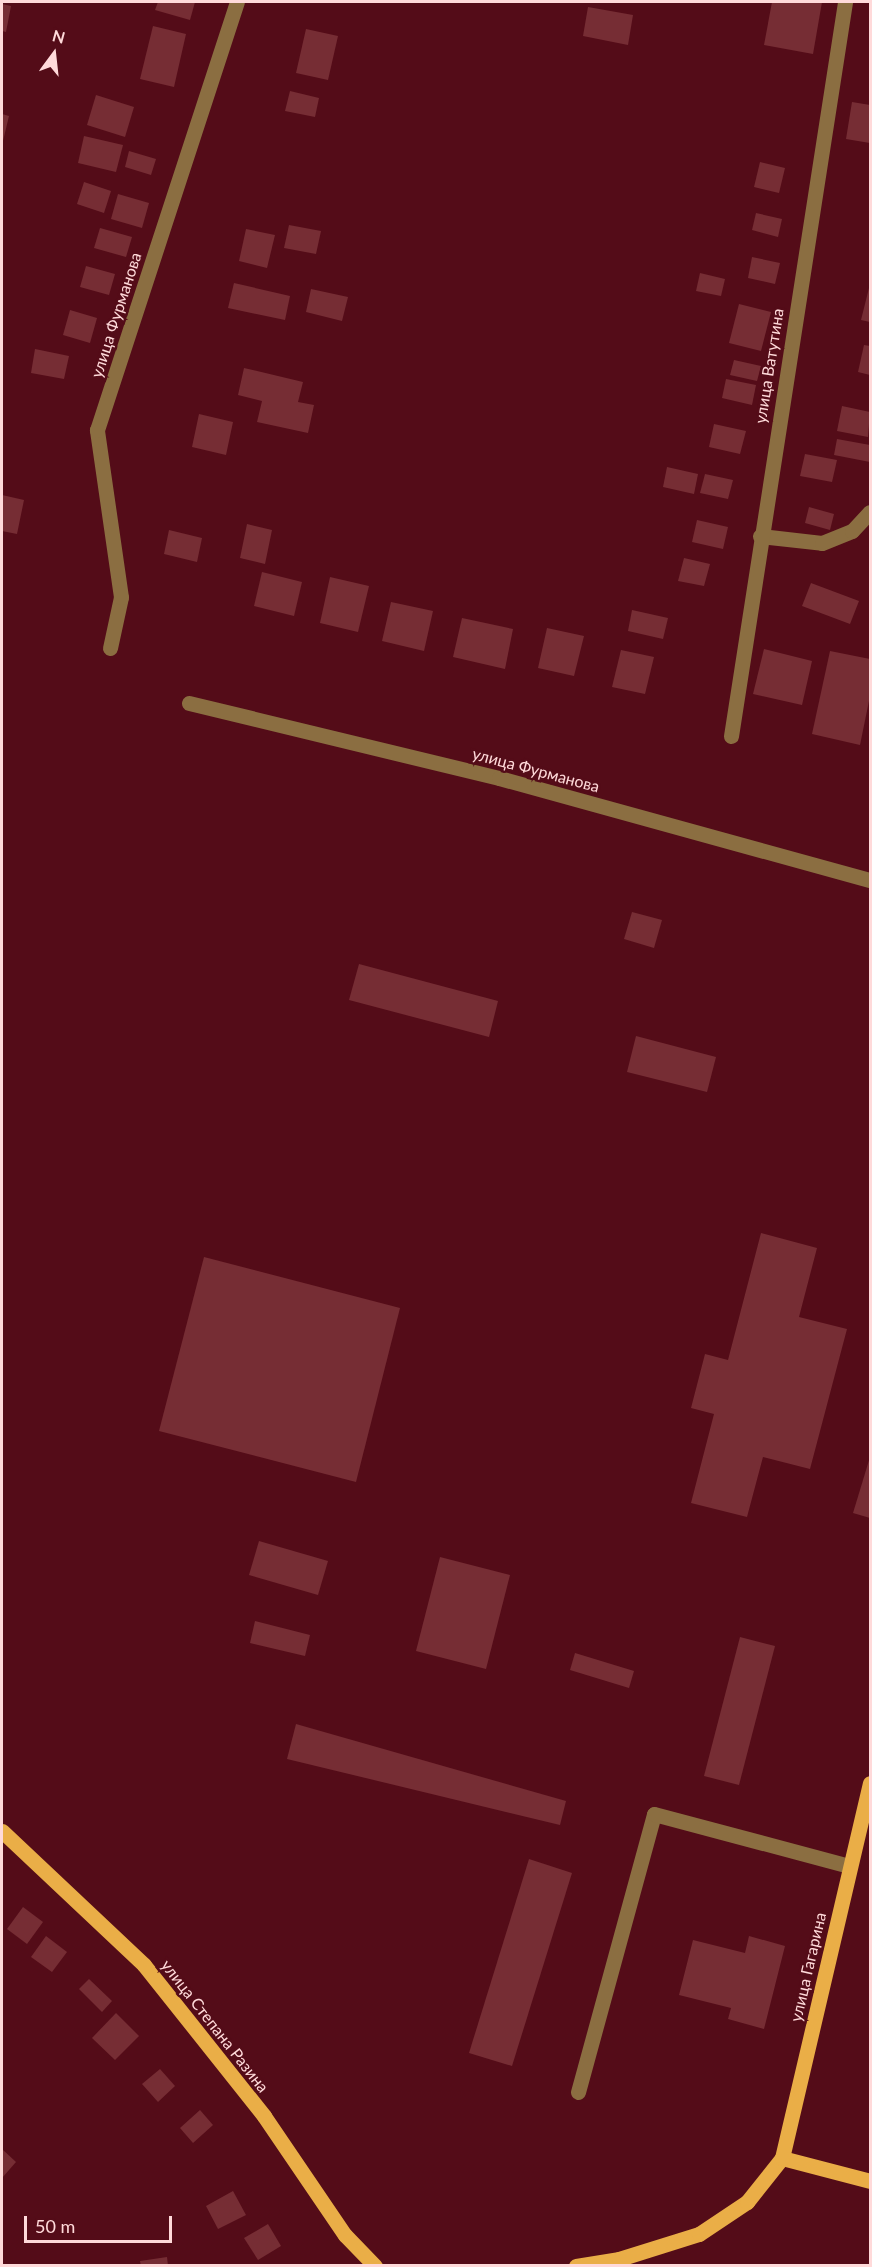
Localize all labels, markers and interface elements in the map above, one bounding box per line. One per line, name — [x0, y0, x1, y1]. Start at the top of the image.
north arrow — [24, 24, 84, 84]
text: N — [50, 25, 67, 47]
street label: улица Фурманова — [87, 250, 145, 380]
street label: улица Ватутина — [750, 307, 788, 425]
street label: улица Фурманова — [470, 744, 602, 796]
street label: улица Гагарина — [786, 1910, 830, 2024]
street label: улица Степана Разина — [157, 1956, 273, 2096]
scale bar — [27, 2204, 176, 2242]
text: 50 m — [35, 2215, 75, 2237]

